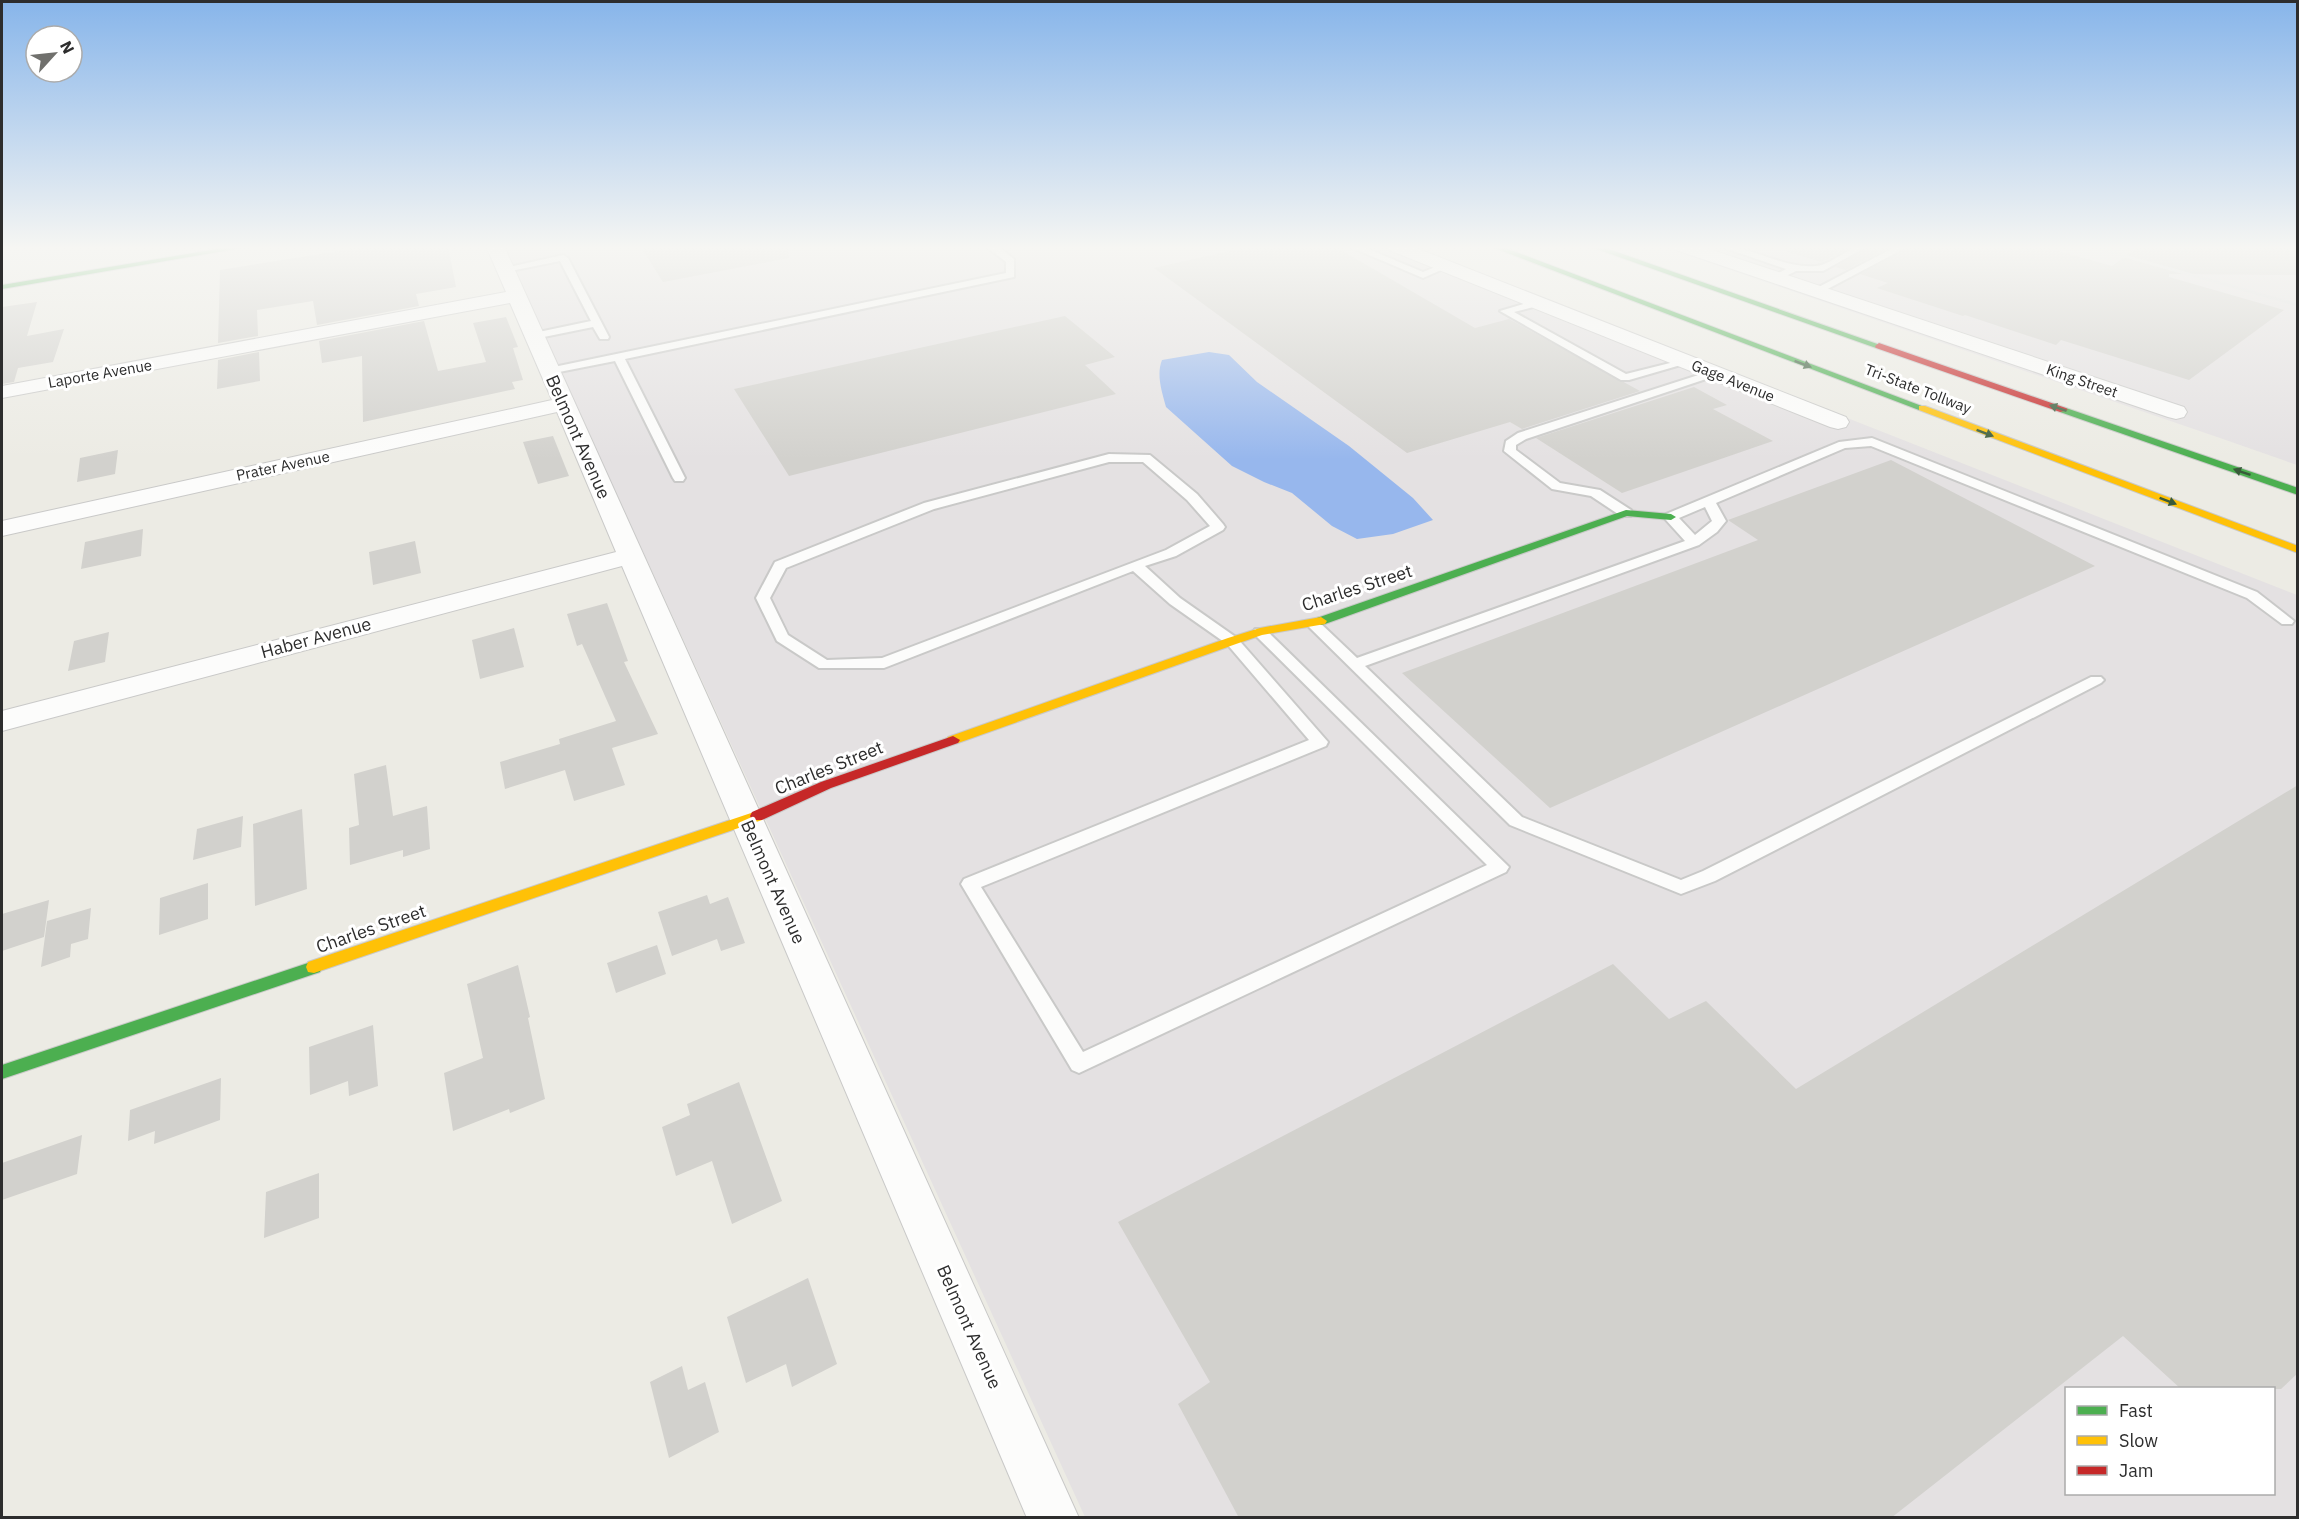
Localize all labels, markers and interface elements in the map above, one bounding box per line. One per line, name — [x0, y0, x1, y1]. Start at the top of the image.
north arrow — [24, 24, 84, 84]
text: N — [56, 37, 79, 57]
street label: Laporte Avenue — [46, 355, 153, 392]
street label: Gage Avenue — [1689, 355, 1778, 406]
one-way arrow — [1794, 359, 1812, 369]
street label: Tri-State Tollway — [1862, 359, 1975, 418]
street label: King Street — [2044, 359, 2120, 402]
street label: Belmont Avenue — [541, 371, 616, 502]
one-way arrow — [2049, 403, 2067, 413]
one-way arrow — [1976, 428, 1994, 438]
street label: Prater Avenue — [234, 446, 331, 485]
one-way arrow — [2233, 467, 2251, 477]
one-way arrow — [2159, 497, 2177, 507]
street label: Charles Street — [1299, 559, 1415, 616]
street label: Haber Avenue — [258, 612, 374, 663]
street label: Charles Street — [771, 735, 886, 800]
street label: Belmont Avenue — [736, 816, 811, 947]
street label: Charles Street — [313, 899, 429, 958]
street label: Belmont Avenue — [932, 1261, 1007, 1392]
legend — [2065, 1387, 2275, 1495]
text: Fast — [2119, 1399, 2153, 1422]
text: Slow — [2119, 1429, 2158, 1452]
text: Jam — [2119, 1459, 2154, 1482]

